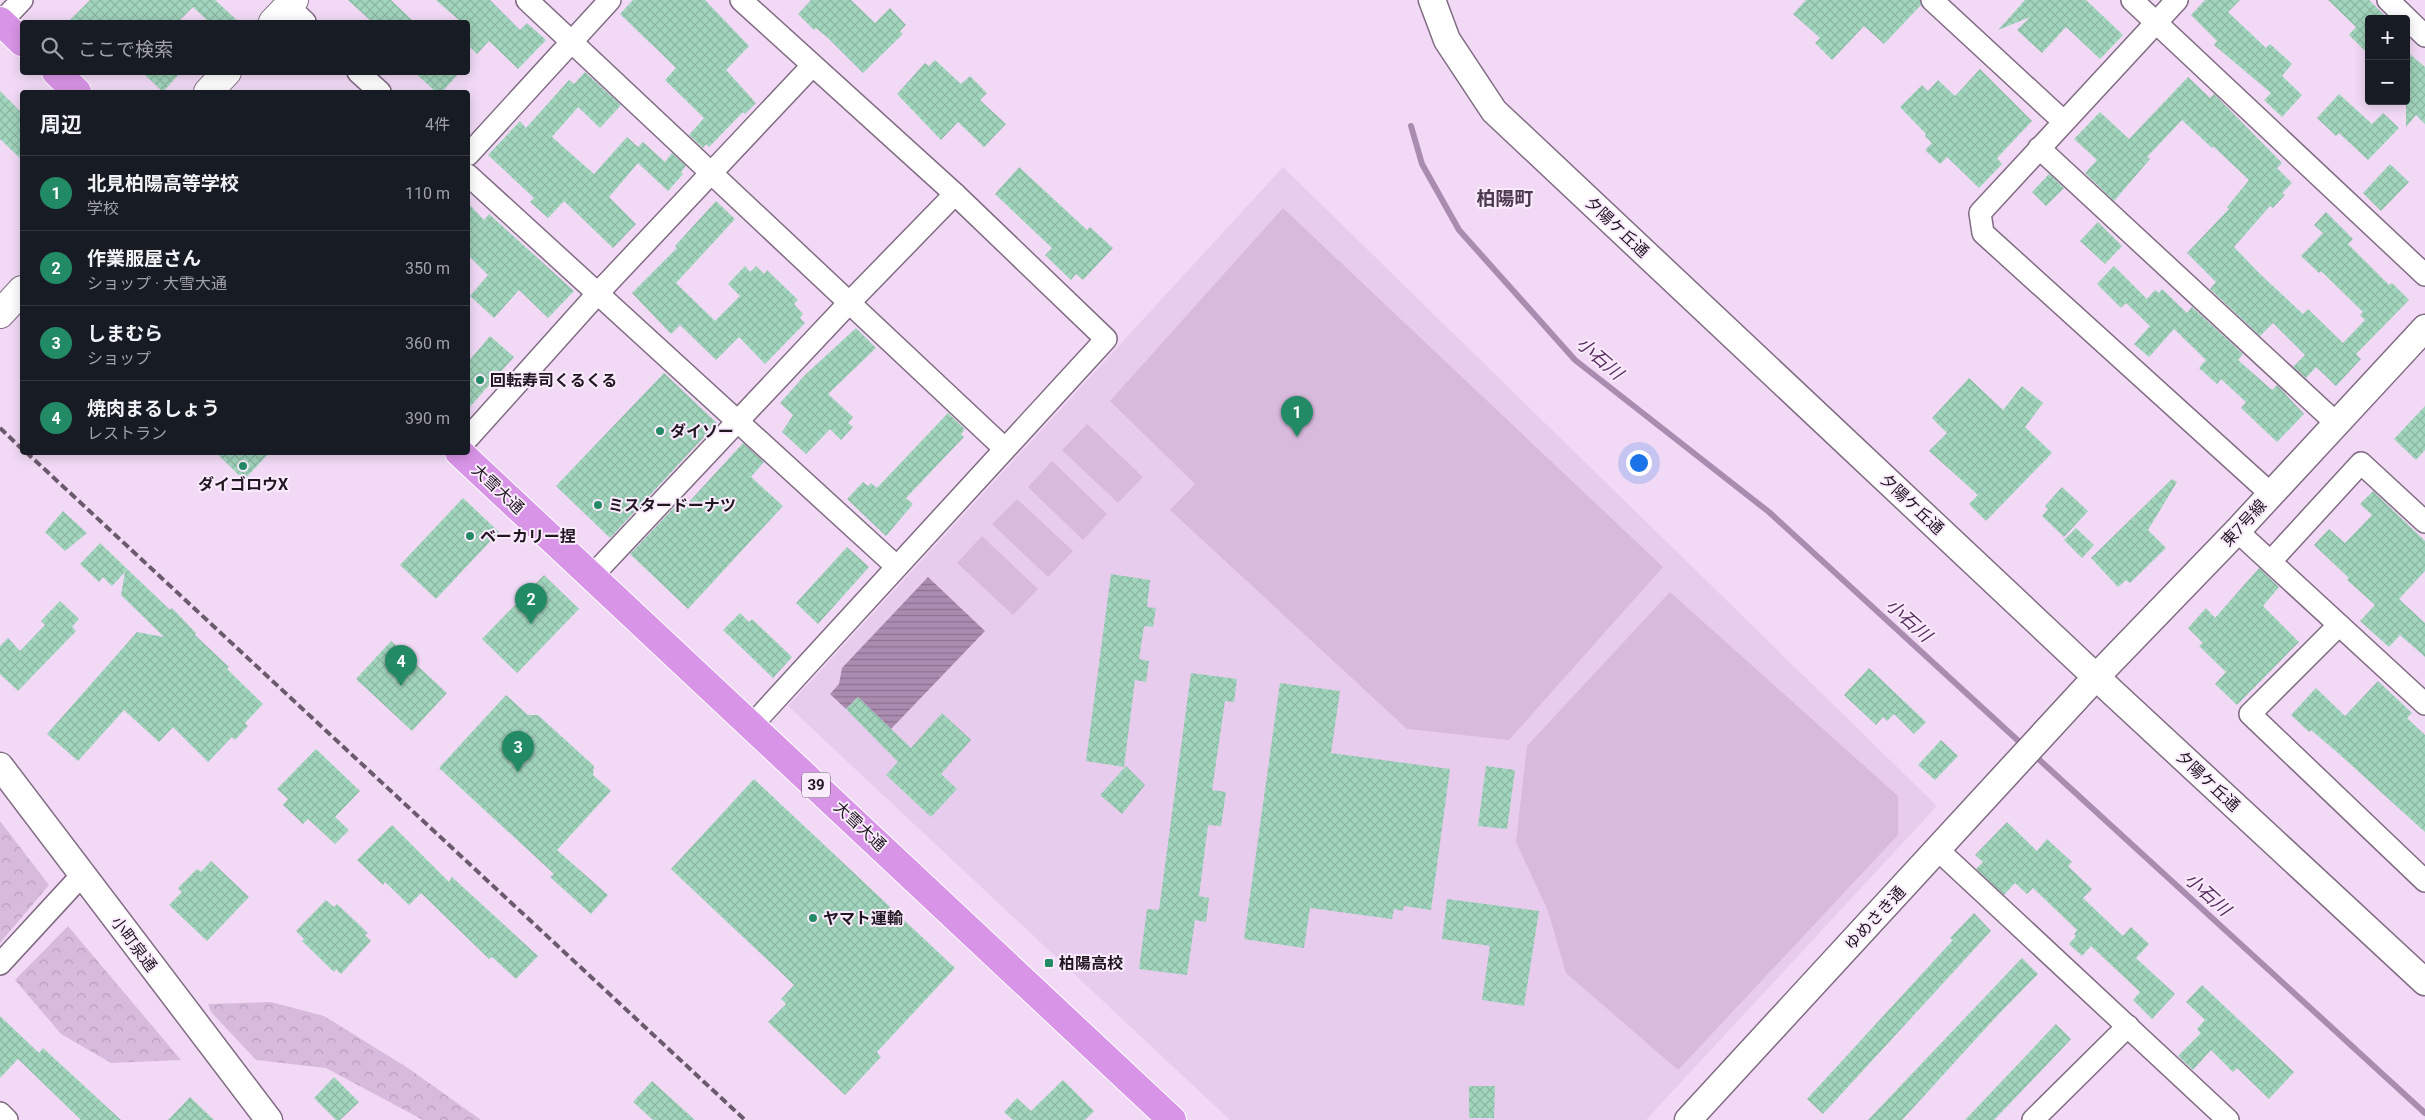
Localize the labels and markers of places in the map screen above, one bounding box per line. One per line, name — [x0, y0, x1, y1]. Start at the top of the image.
place label: 回転寿司くるくる — [490, 371, 617, 390]
marker: 回転寿司くるくる — [474, 374, 486, 386]
pin: 1 — [1281, 396, 1313, 437]
place label: ダイソー — [670, 422, 734, 441]
marker: ダイソー — [654, 425, 666, 437]
marker: ダイゴロウX — [237, 460, 249, 472]
place label: ダイゴロウX — [198, 475, 288, 494]
place label: ミスタードーナツ — [608, 496, 736, 515]
marker: ミスタードーナツ — [592, 499, 604, 511]
place label: ベーカリー捏 — [480, 527, 576, 546]
marker: ベーカリー捏 — [464, 530, 476, 542]
pin: 2 — [515, 583, 547, 624]
pin: 4 — [385, 645, 417, 686]
pin: 3 — [502, 731, 534, 772]
place label: ヤマト運輸 — [823, 909, 903, 928]
marker: ヤマト運輸 — [807, 912, 819, 924]
place label: 柏陽高校 — [1059, 954, 1123, 973]
marker: 柏陽高校 — [1043, 957, 1055, 969]

